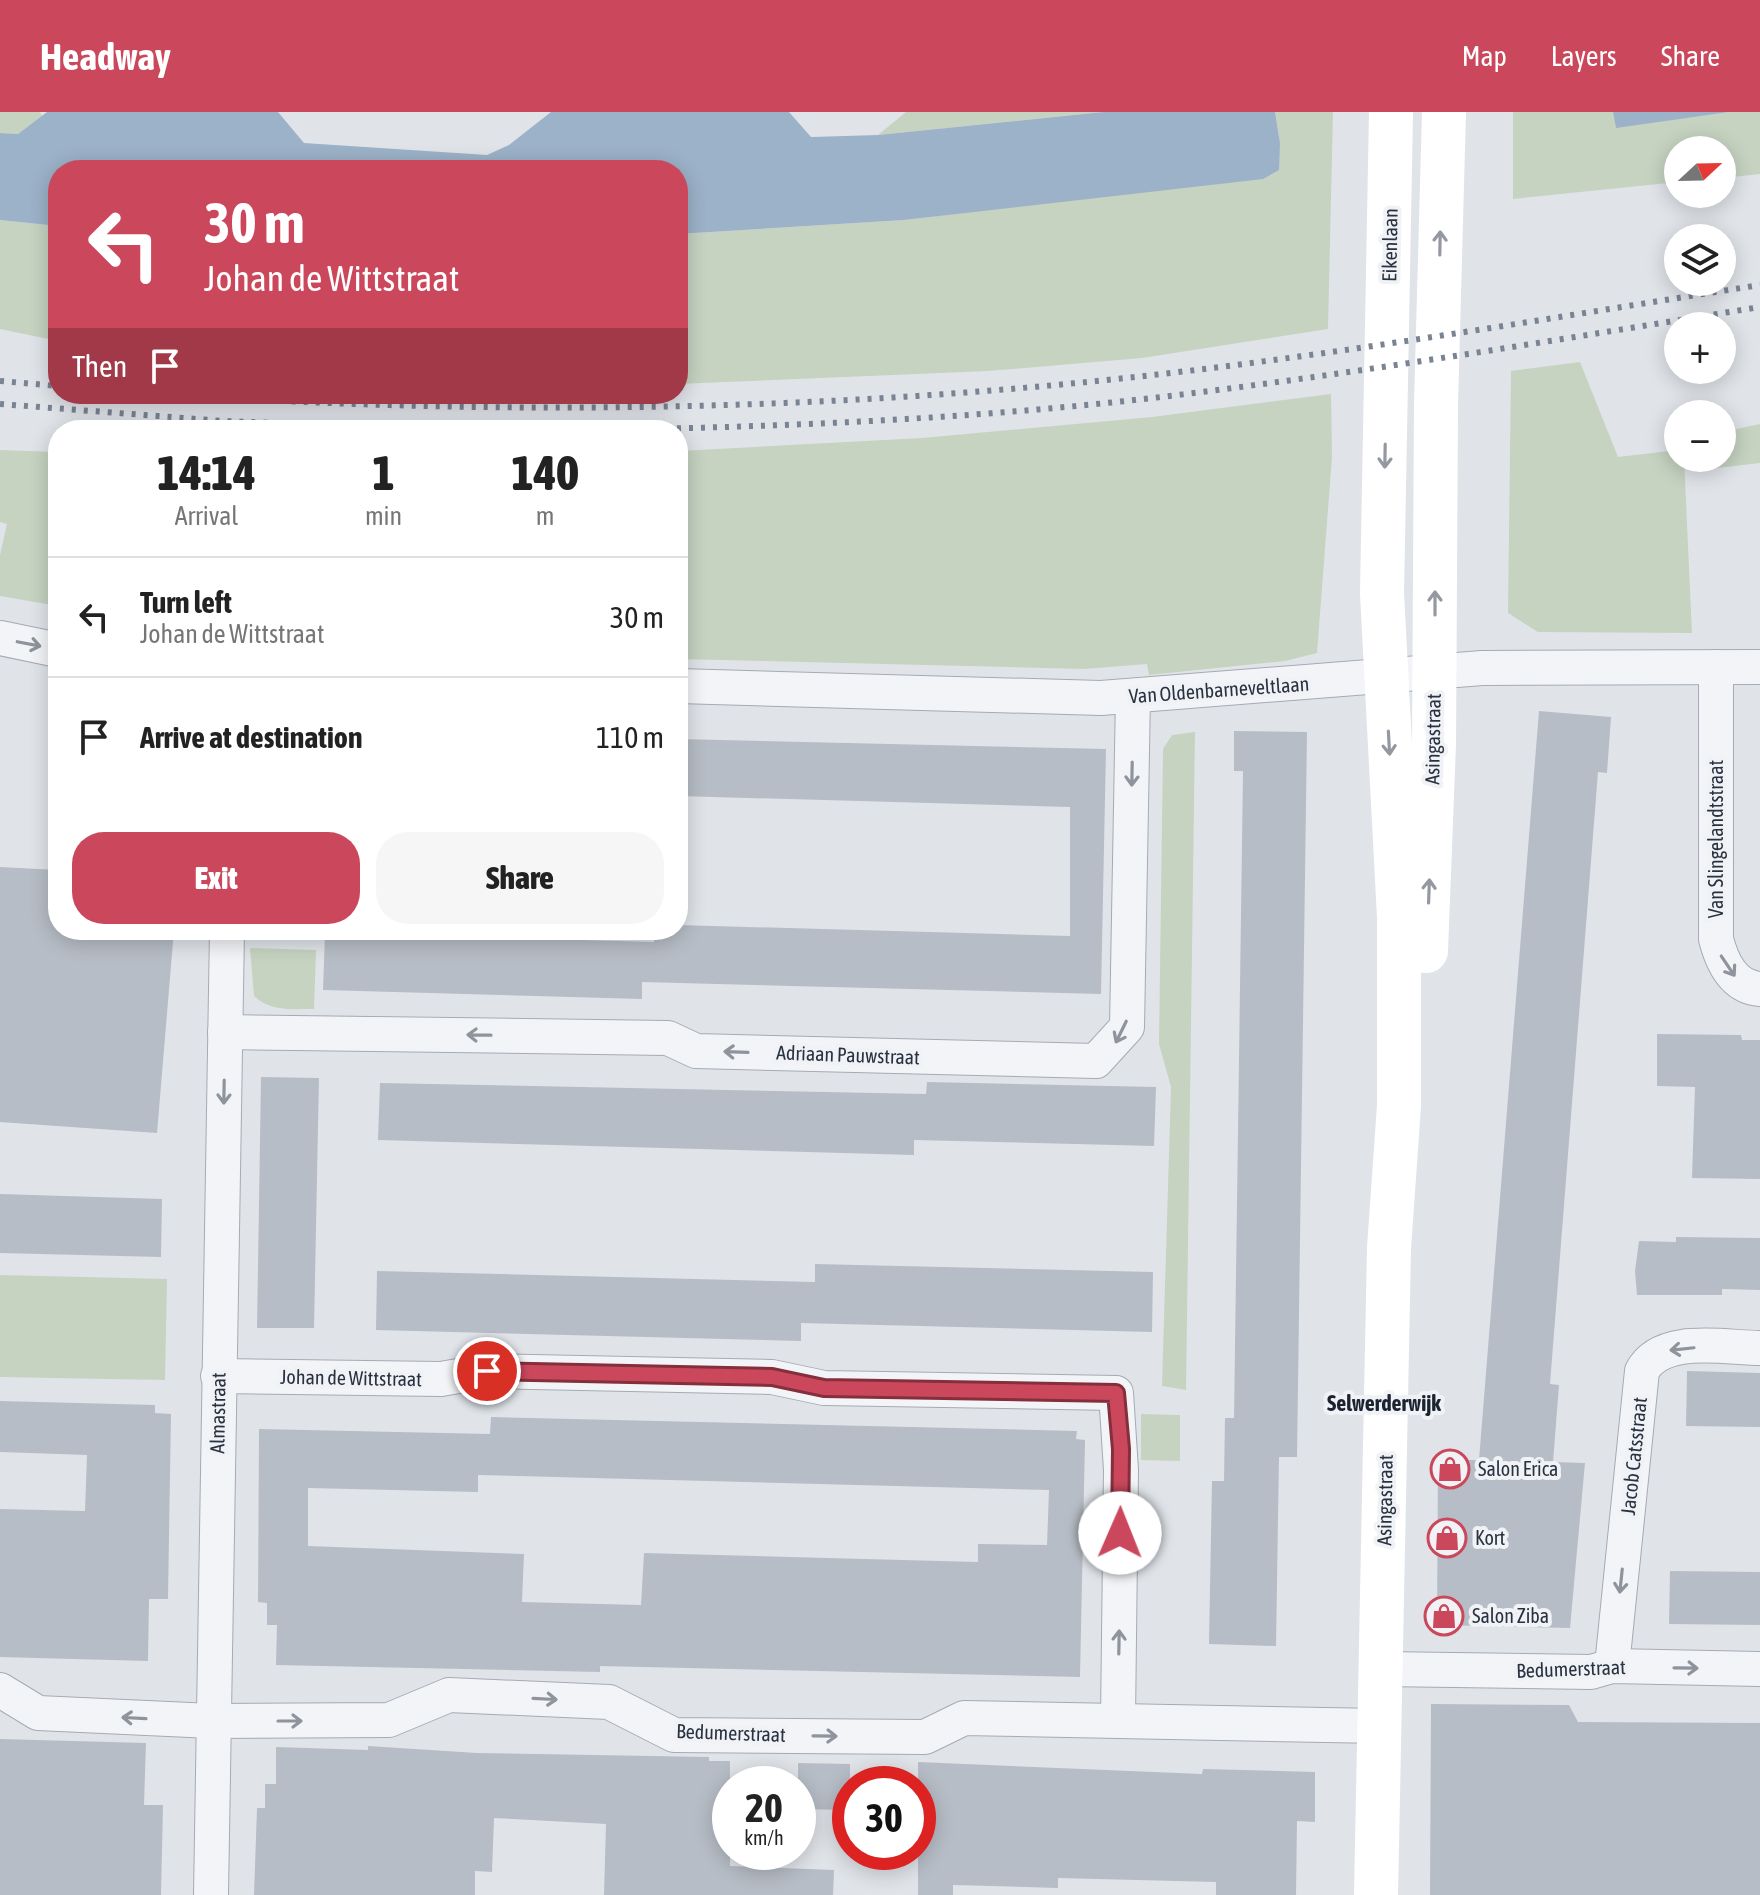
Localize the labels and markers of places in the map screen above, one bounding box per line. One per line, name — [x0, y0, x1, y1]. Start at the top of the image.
pin — [453, 1337, 521, 1405]
shop icon: Salon Erica — [1429, 1448, 1471, 1490]
place label: Salon Erica — [1478, 1457, 1558, 1480]
shop icon: Kort — [1426, 1517, 1468, 1559]
place label: Kort — [1475, 1526, 1506, 1549]
shop icon: Salon Ziba — [1423, 1595, 1465, 1637]
place label: Salon Ziba — [1472, 1604, 1549, 1627]

